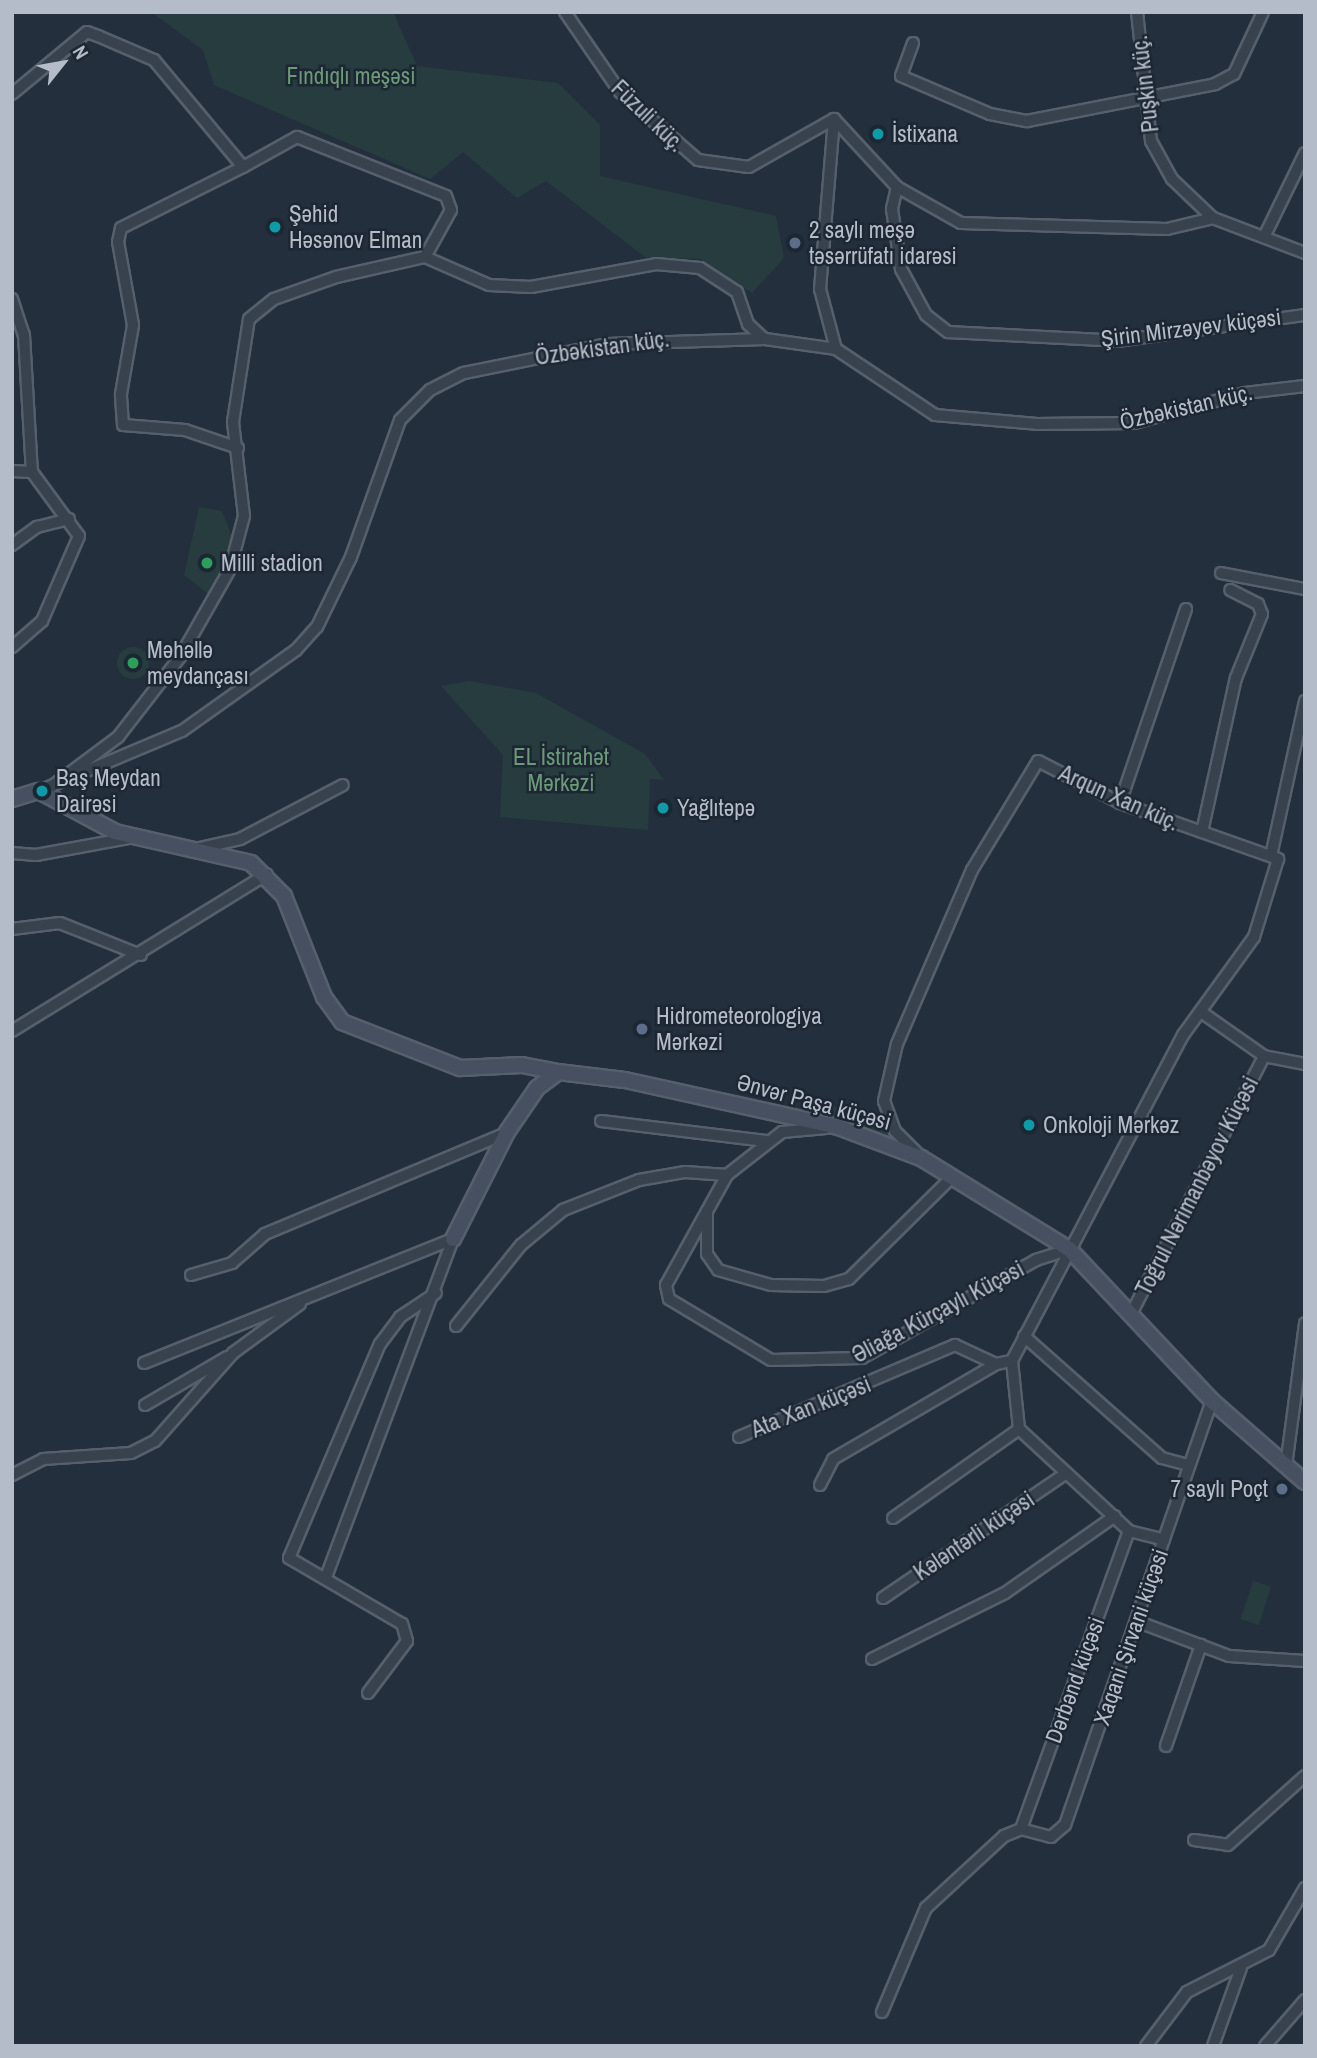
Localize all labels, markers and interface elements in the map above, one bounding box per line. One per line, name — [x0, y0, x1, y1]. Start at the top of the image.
north arrow — [28, 28, 98, 98]
street label: Puşkin küç. — [1125, 34, 1165, 134]
text: N — [67, 41, 95, 64]
park label: Fındıqlı meşəsi — [287, 62, 415, 90]
street label: Füzuli küç. — [606, 74, 690, 158]
place label: İstixana — [892, 120, 958, 148]
marker: İstixana — [870, 126, 886, 142]
place label: Şəhid Həsənov Elman — [289, 200, 422, 254]
place label: 2 saylı meşə təsərrüfatı idarəsi — [809, 216, 957, 270]
marker: Şəhid Həsənov Elman — [267, 219, 283, 235]
marker: 2 saylı meşə təsərrüfatı idarəsi — [787, 235, 803, 251]
street label: Şirin Mirzəyev küçəsi — [1099, 303, 1283, 353]
street label: Özbəkistan küç. — [533, 325, 671, 371]
street label: Özbəkistan küç. — [1117, 378, 1255, 436]
place label: Milli stadion — [221, 549, 323, 577]
marker: Milli stadion — [199, 555, 215, 571]
place label: Məhəllə meydançası — [147, 636, 249, 690]
marker: Məhəllə meydançası — [125, 655, 141, 671]
park label: EL İstirahət Mərkəzi — [513, 743, 609, 797]
street label: Arqun Xan küç. — [1055, 759, 1183, 837]
place label: Baş Meydan Dairəsi — [56, 764, 161, 818]
marker: Baş Meydan Dairəsi — [34, 783, 50, 799]
place label: Yağlıtəpə — [677, 794, 755, 822]
marker: Yağlıtəpə — [655, 800, 671, 816]
place label: Hidrometeorologiya Mərkəzi — [656, 1002, 822, 1056]
marker: Hidrometeorologiya Mərkəzi — [634, 1021, 650, 1037]
street label: Ənvər Paşa küçəsi — [734, 1068, 894, 1136]
street label: Toğrul Nərimanbəyov Küçəsi — [1130, 1072, 1264, 1300]
place label: Onkoloji Mərkəz — [1043, 1111, 1179, 1139]
marker: Onkoloji Mərkəz — [1021, 1117, 1037, 1133]
street label: Əliağa Kürçaylı Küçəsi — [847, 1255, 1029, 1369]
street label: Ata Xan küçəsi — [747, 1370, 875, 1444]
place label: 7 saylı Poçt — [1171, 1475, 1268, 1503]
marker: 7 saylı Poçt — [1274, 1481, 1290, 1497]
street label: Kələntərli küçəsi — [908, 1486, 1040, 1586]
street label: Xaqani Şirvani küçəsi — [1088, 1545, 1174, 1729]
street label: Dərbənd küçəsi — [1039, 1613, 1111, 1747]

